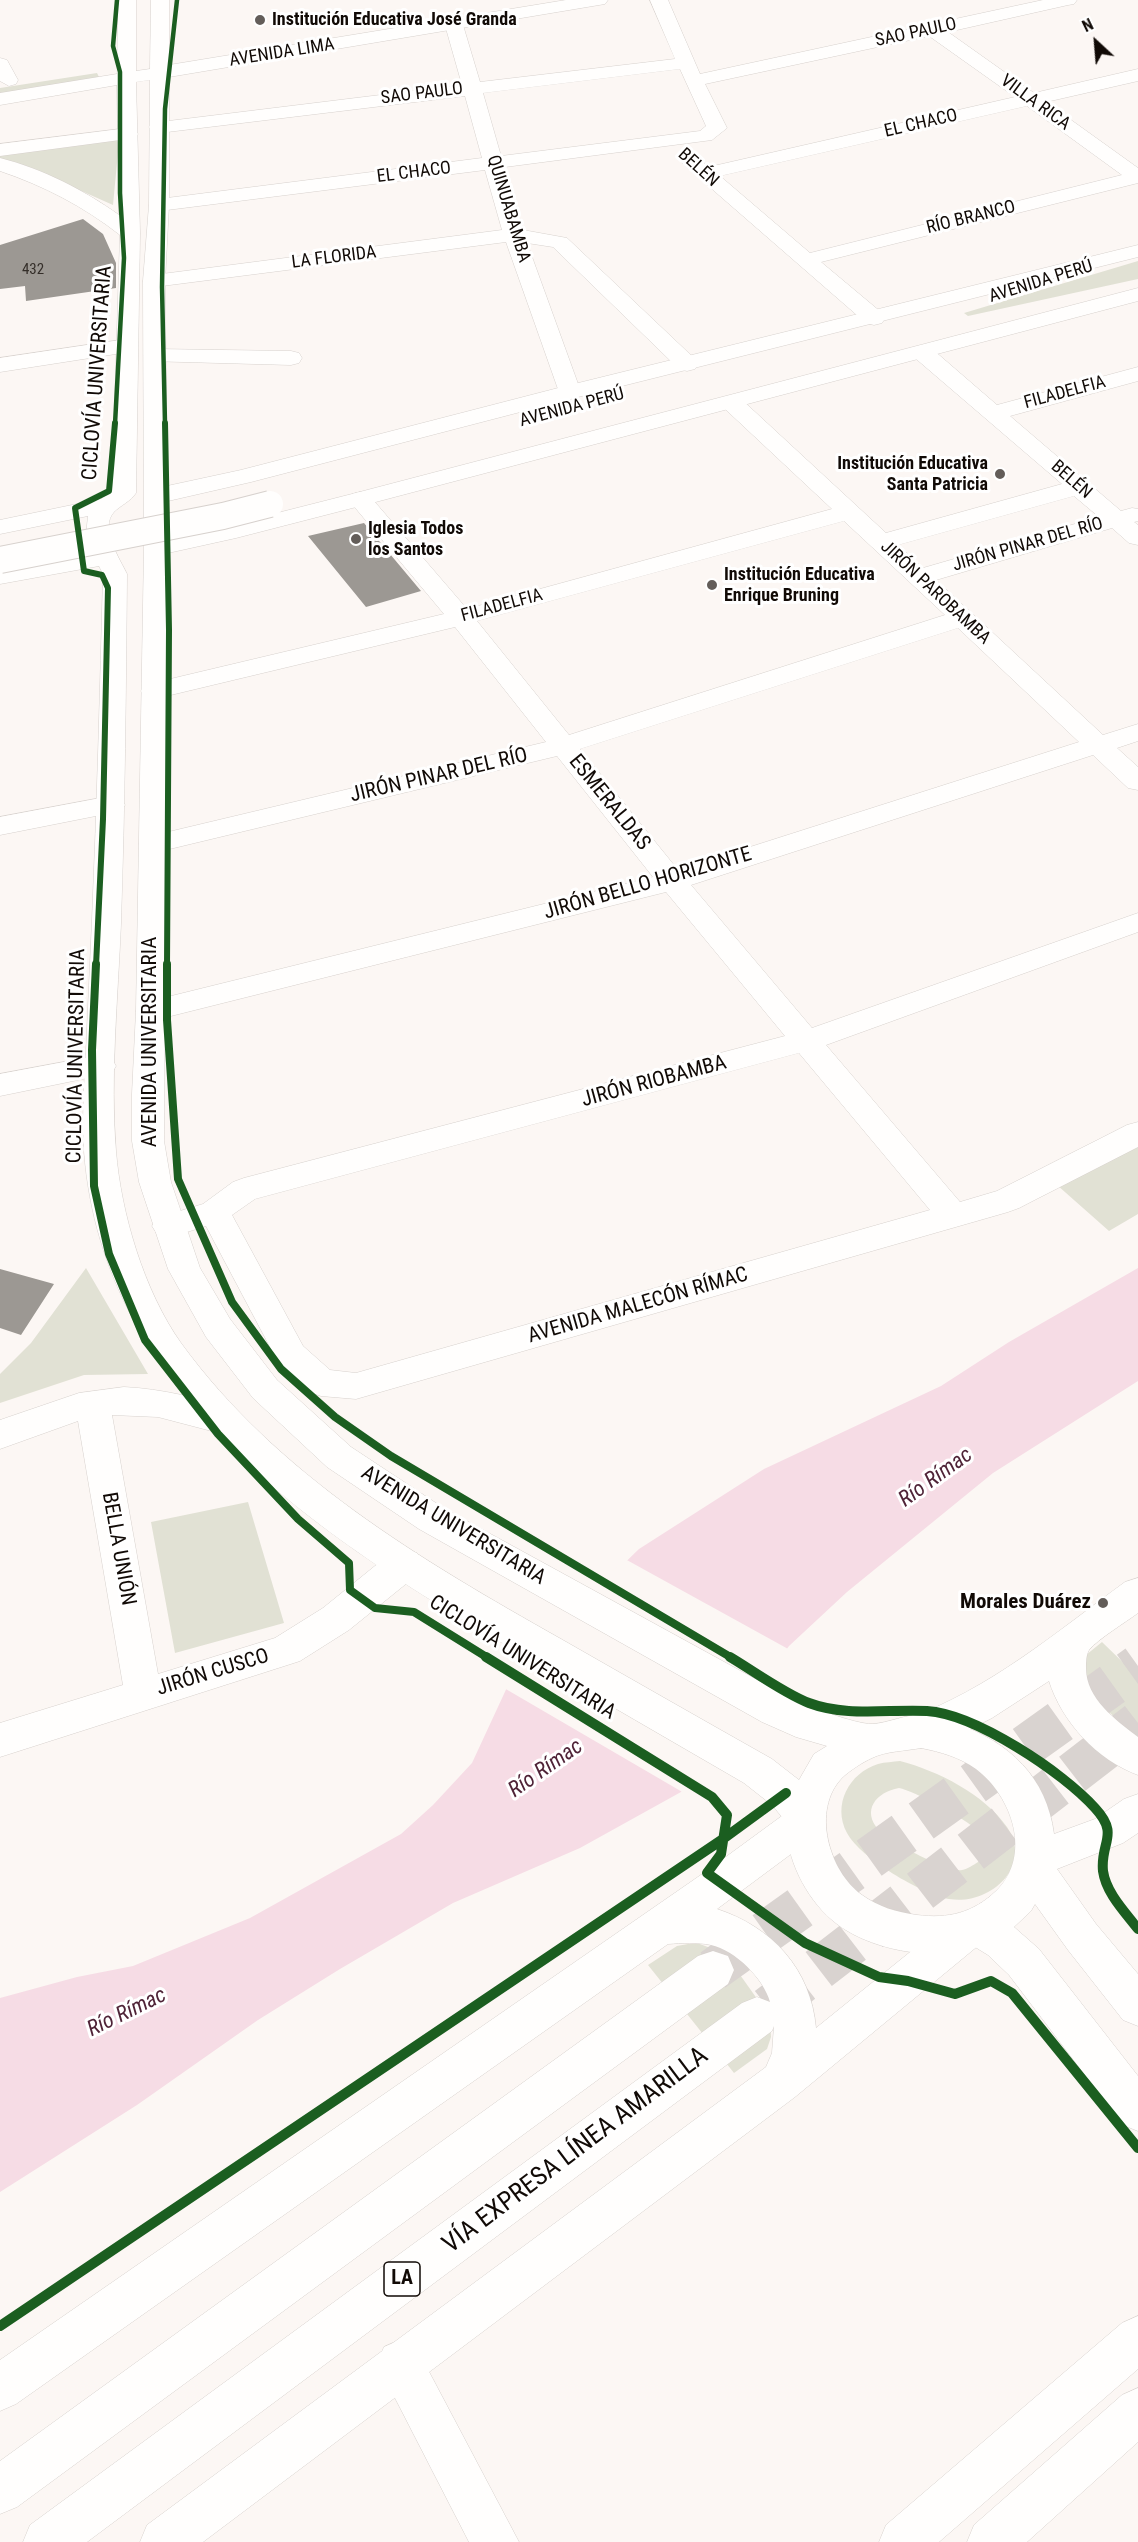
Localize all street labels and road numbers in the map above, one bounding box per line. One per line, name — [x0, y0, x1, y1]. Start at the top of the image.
street label: SAO PAULO — [873, 14, 959, 52]
street label: AVENIDA LIMA — [228, 34, 336, 72]
street label: VILLA RICA — [996, 70, 1074, 136]
street label: SAO PAULO — [380, 78, 464, 110]
street label: EL CHACO — [882, 105, 960, 143]
street label: BELÉN — [673, 144, 723, 192]
street label: QUINUABAMBA — [481, 153, 535, 265]
street label: EL CHACO — [376, 158, 452, 188]
street label: RÍO BRANCO — [924, 197, 1018, 239]
street label: LA FLORIDA — [290, 242, 378, 274]
street label: AVENIDA PERÚ — [986, 256, 1096, 308]
street label: CICLOVÍA UNIVERSITARIA — [78, 265, 118, 481]
street label: FILADELFIA — [1022, 372, 1108, 414]
street label: AVENIDA PERÚ — [517, 384, 627, 432]
street label: BELÉN — [1046, 456, 1096, 504]
street label: JIRÓN PINAR DEL RÍO — [950, 513, 1106, 577]
street label: JIRÓN PAROBAMBA — [876, 537, 994, 649]
street label: FILADELFIA — [459, 585, 545, 627]
street label: JIRÓN PINAR DEL RÍO — [348, 743, 530, 809]
street label: ESMERALDAS — [563, 750, 655, 856]
street label: JIRÓN BELLO HORIZONTE — [541, 842, 755, 926]
street label: AVENIDA UNIVERSITARIA — [138, 937, 164, 1147]
street label: CICLOVÍA UNIVERSITARIA — [63, 948, 91, 1164]
street label: JIRÓN RIOBAMBA — [579, 1051, 729, 1113]
street label: AVENIDA MALECÓN RÍMAC — [525, 1263, 751, 1349]
street label: AVENIDA UNIVERSITARIA — [356, 1461, 550, 1591]
street label: BELLA UNIÓN — [96, 1490, 140, 1608]
street label: CICLOVÍA UNIVERSITARIA — [424, 1590, 620, 1726]
street label: JIRÓN CUSCO — [154, 1644, 272, 1702]
street label: VÍA EXPRESA LÍNEA AMARILLA — [437, 2041, 715, 2261]
road number: LA — [384, 2262, 420, 2296]

